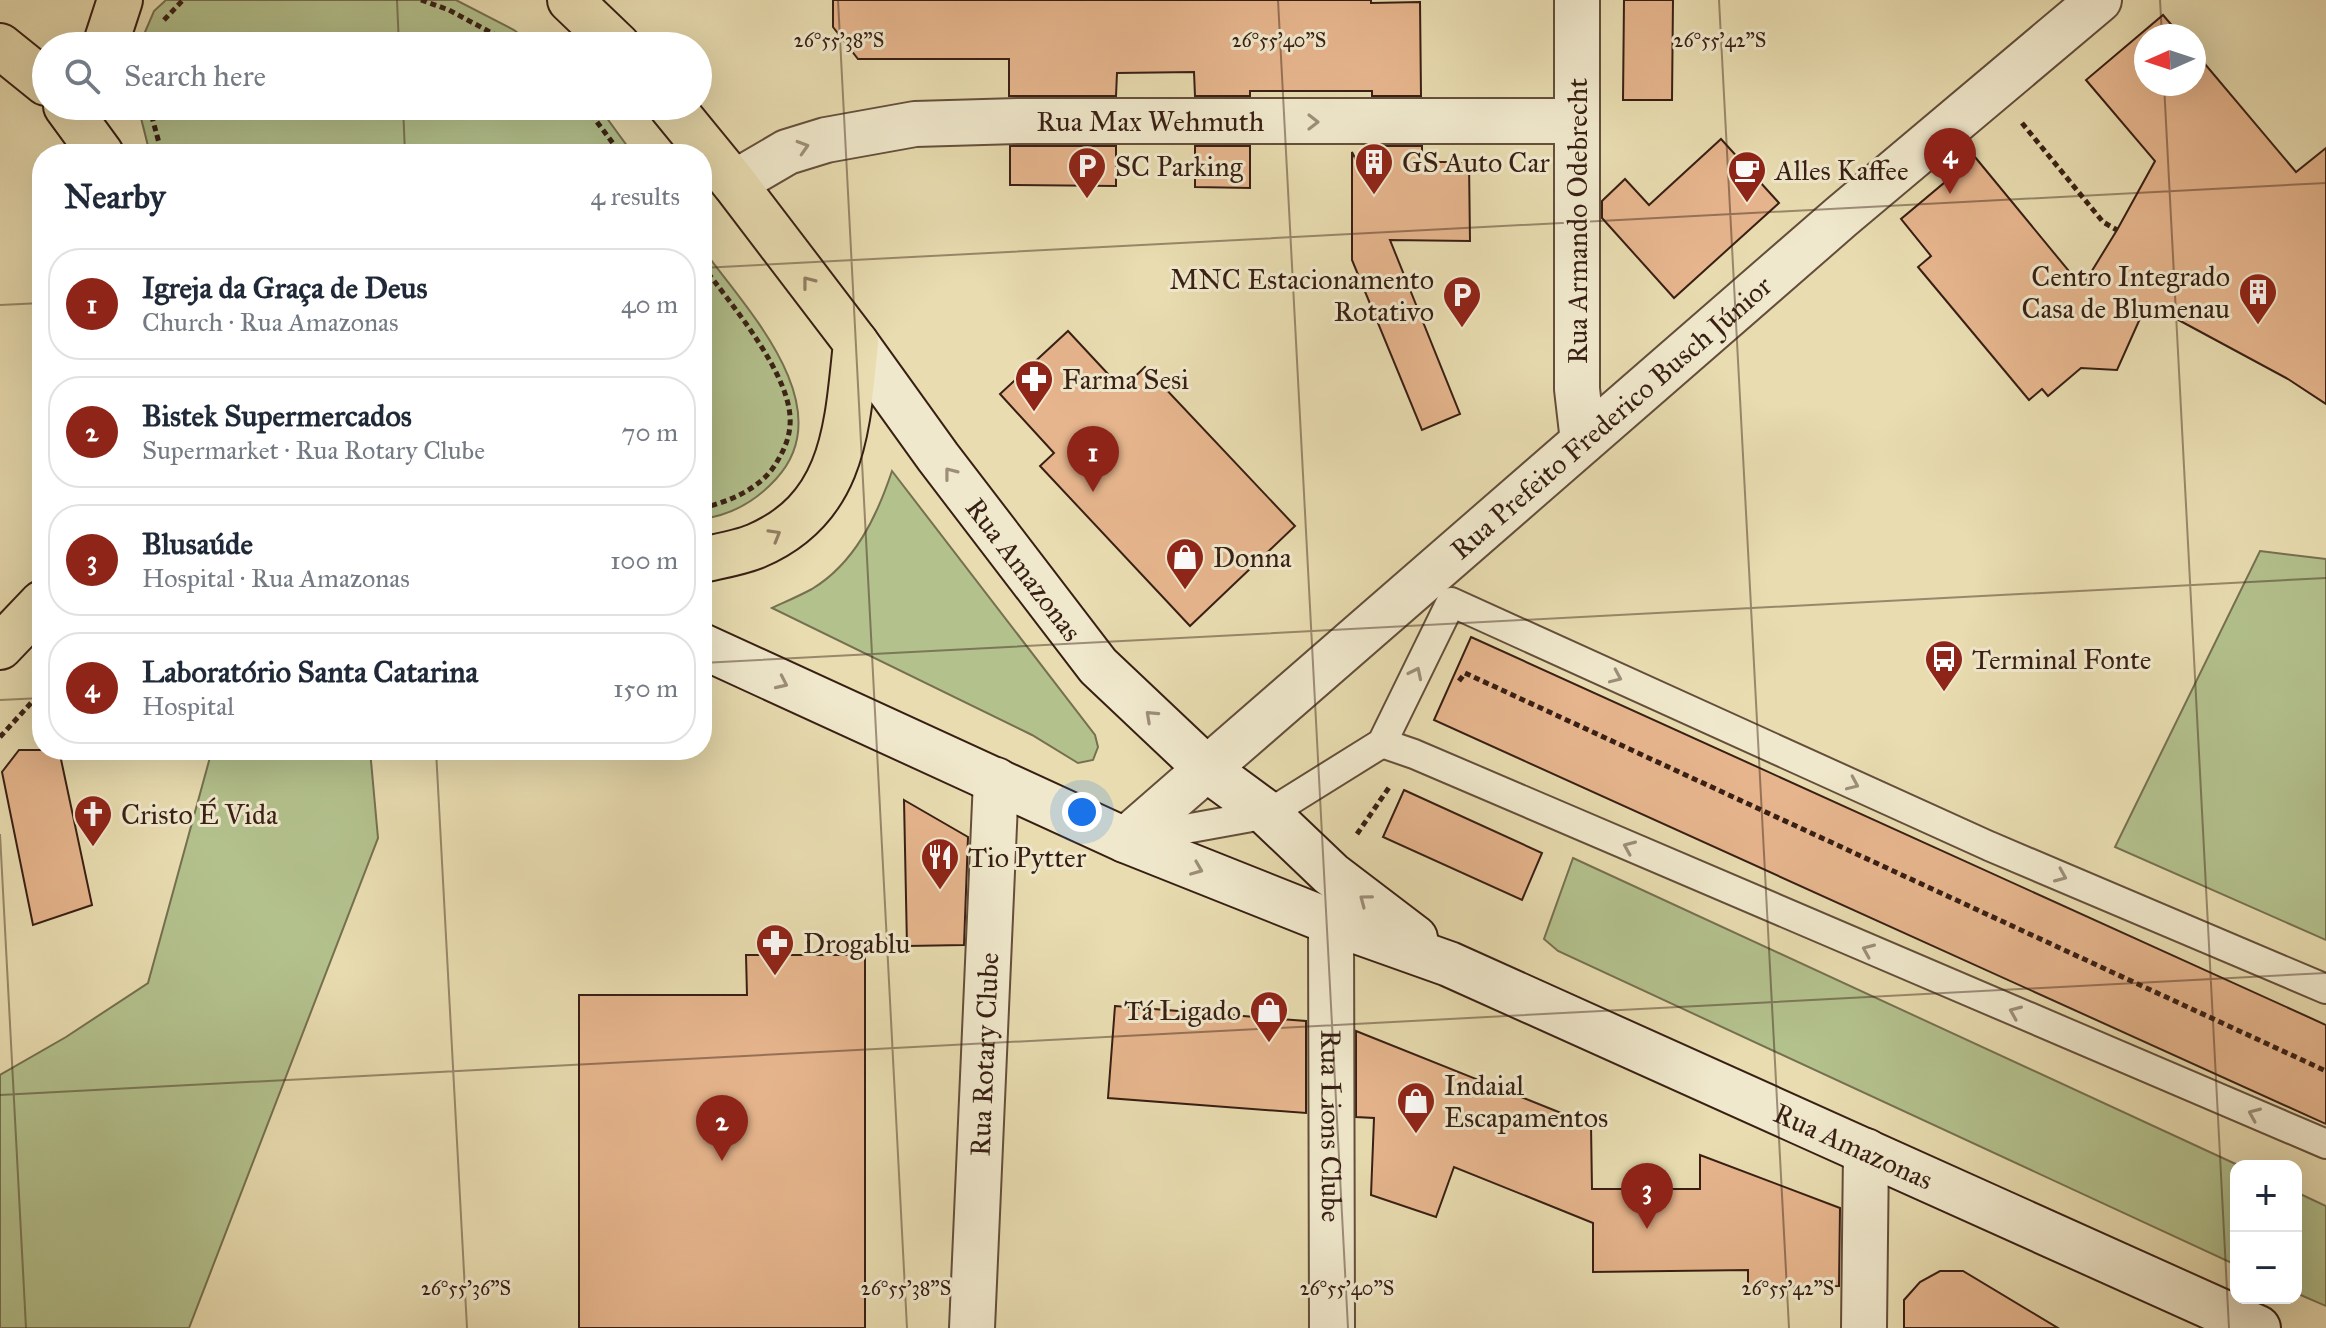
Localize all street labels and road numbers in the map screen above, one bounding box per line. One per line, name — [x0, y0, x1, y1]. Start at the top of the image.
street label: Rua Armando Odebrecht — [1560, 78, 1595, 364]
street label: Rua Max Wehmuth — [1036, 104, 1265, 139]
street label: Rua Prefeito Frederico Busch Júnior — [1443, 268, 1779, 567]
street label: Rua Amazonas — [958, 491, 1090, 648]
street label: Rua Rotary Clube — [962, 952, 1006, 1157]
street label: Rua Lions Clube — [1314, 1029, 1349, 1223]
street label: Rua Amazonas — [1768, 1095, 1939, 1197]

